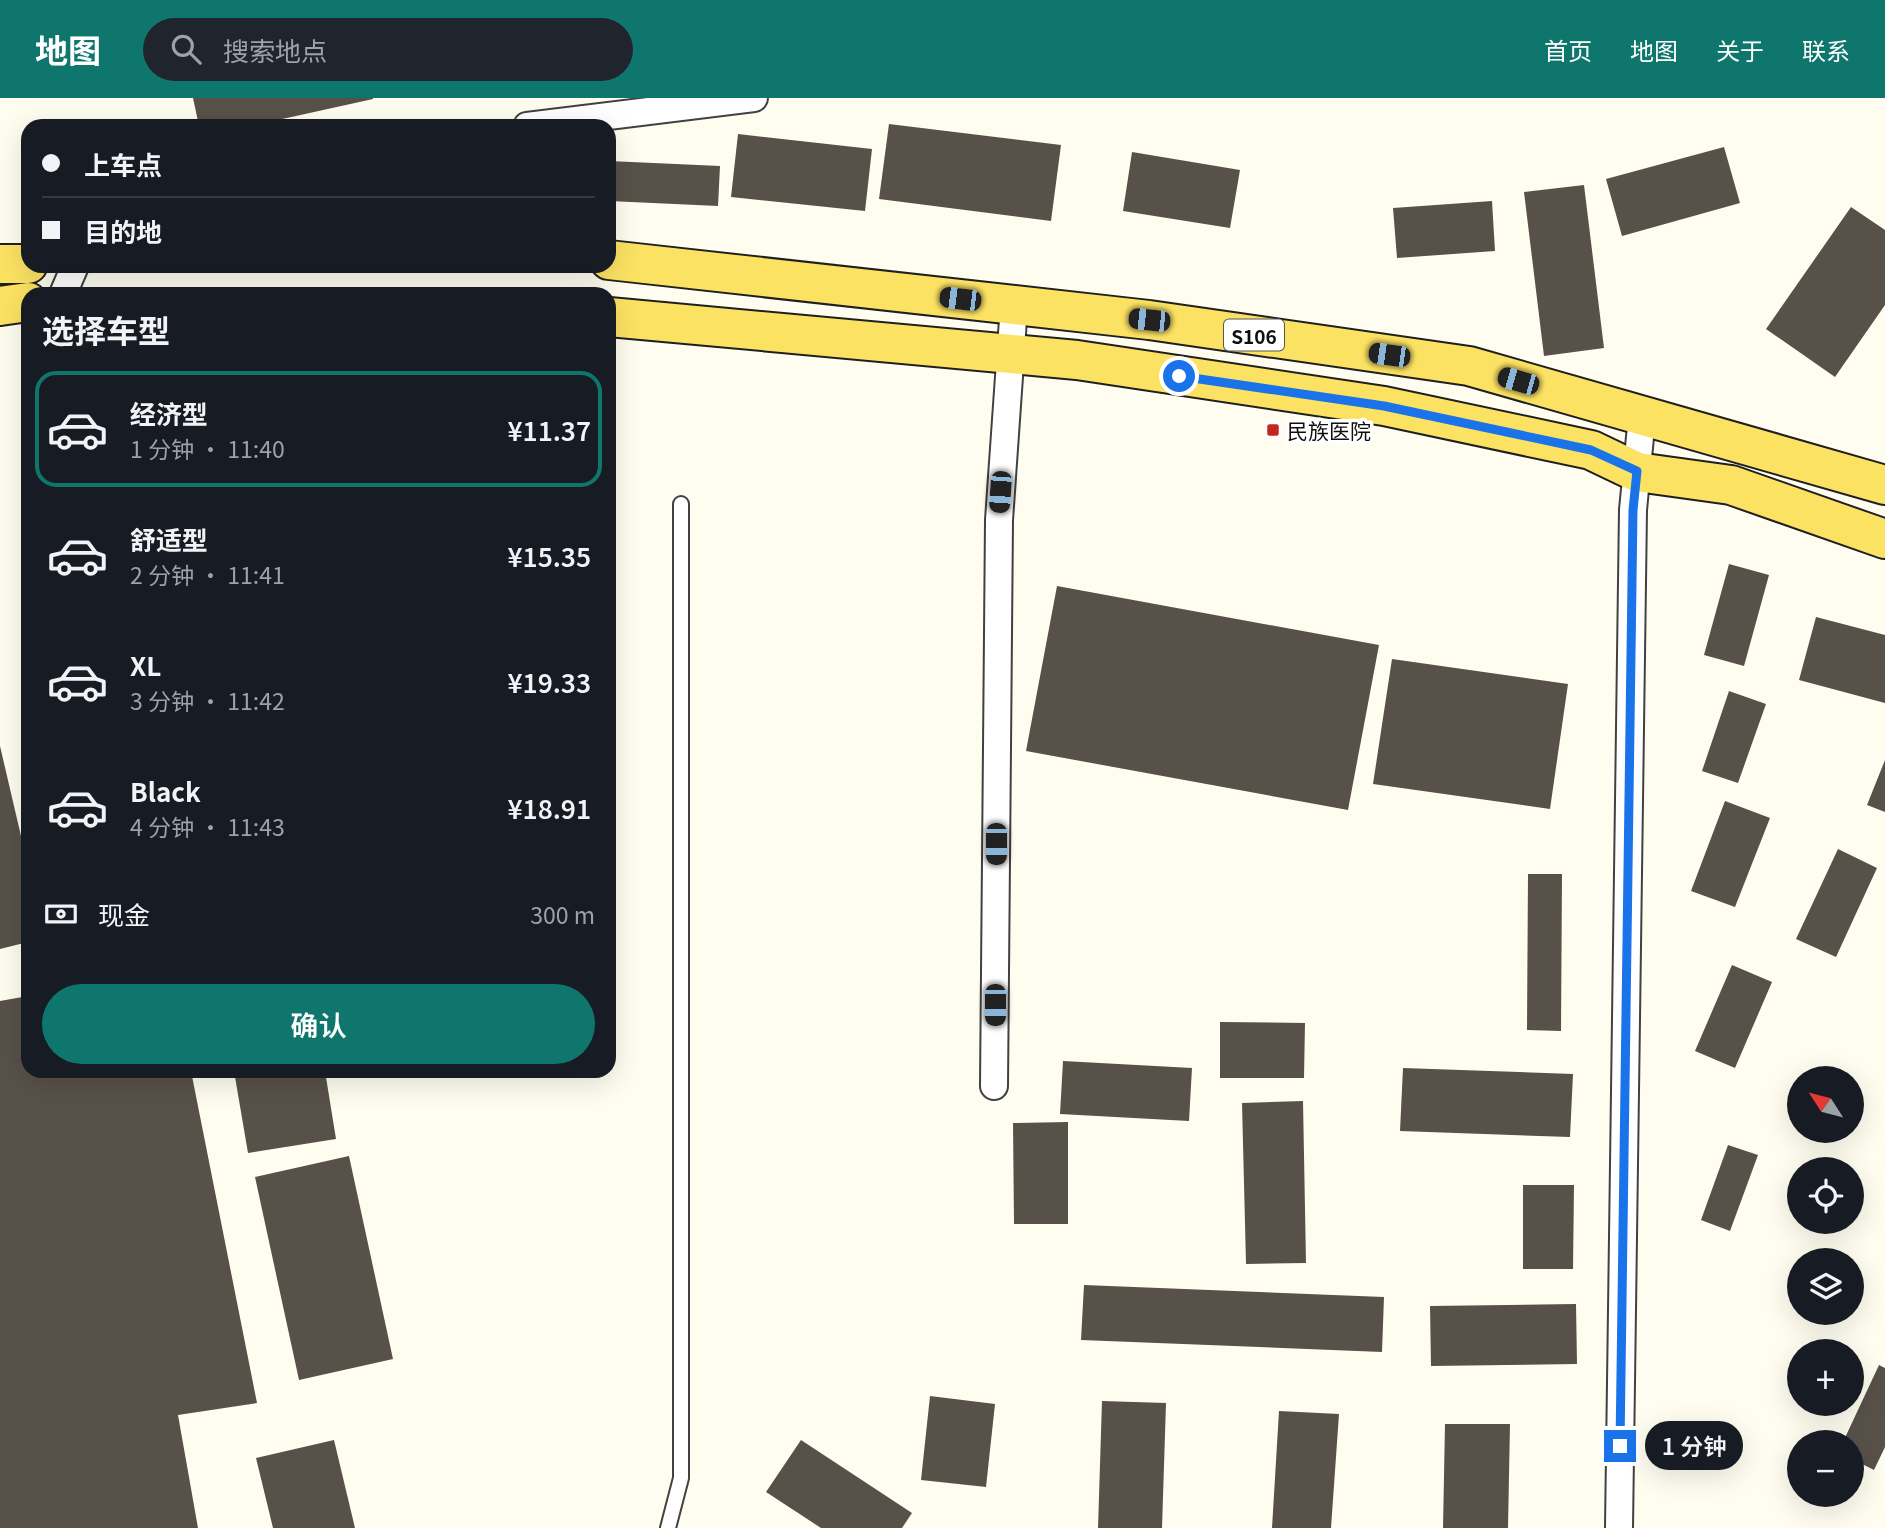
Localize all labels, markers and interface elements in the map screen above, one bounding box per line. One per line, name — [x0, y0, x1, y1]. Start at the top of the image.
search box — [143, 18, 633, 81]
text: 地图 — [35, 25, 101, 73]
icon: search — [167, 30, 205, 68]
text: 搜索地点 — [223, 31, 327, 68]
text: 首页 — [1544, 32, 1592, 67]
text: 地图 — [1630, 32, 1678, 67]
text: 关于 — [1716, 32, 1764, 67]
text: 联系 — [1802, 32, 1850, 67]
text: 上车点 — [84, 145, 162, 182]
text: 目的地 — [84, 212, 162, 249]
car — [938, 286, 983, 312]
text: 选择车型 — [42, 306, 170, 352]
car — [1128, 307, 1171, 333]
road number: S106 — [1224, 319, 1284, 350]
car — [1367, 342, 1412, 368]
route start — [1163, 360, 1195, 392]
car — [1495, 365, 1542, 397]
text: 经济型 — [130, 394, 208, 431]
icon: car — [46, 398, 109, 461]
text: ¥11.37 — [508, 411, 591, 448]
place label: 民族医院 — [1287, 415, 1371, 445]
marker: 民族医院 — [1265, 422, 1281, 438]
text: 1 分钟 · 11:40 — [130, 431, 285, 465]
car — [989, 470, 1012, 514]
text: 舒适型 — [130, 520, 208, 557]
icon: car — [46, 524, 109, 587]
text: ¥15.35 — [508, 537, 591, 574]
text: 2 分钟 · 11:41 — [130, 557, 285, 591]
text: XL — [130, 646, 161, 683]
icon: car — [46, 650, 109, 713]
text: ¥19.33 — [508, 663, 591, 700]
text: 3 分钟 · 11:42 — [130, 683, 285, 717]
text: Black — [130, 772, 201, 809]
icon: car — [46, 776, 109, 839]
text: ¥18.91 — [508, 789, 591, 826]
text: 4 分钟 · 11:43 — [130, 809, 285, 843]
car — [986, 823, 1007, 865]
icon: cash — [42, 895, 80, 933]
text: 现金 — [98, 895, 150, 932]
text: 300 m — [530, 897, 595, 931]
button: 确认 — [42, 984, 595, 1064]
car — [985, 984, 1006, 1026]
north arrow — [1787, 1066, 1864, 1143]
map controls — [1787, 1066, 1864, 1507]
button: locate — [1787, 1157, 1864, 1234]
button: layers — [1787, 1248, 1864, 1325]
button: + — [1787, 1339, 1864, 1416]
callout: 1 分钟 — [1644, 1422, 1742, 1470]
text: 1 分钟 — [1662, 1428, 1726, 1462]
route end — [1604, 1430, 1636, 1462]
button: − — [1787, 1430, 1864, 1507]

